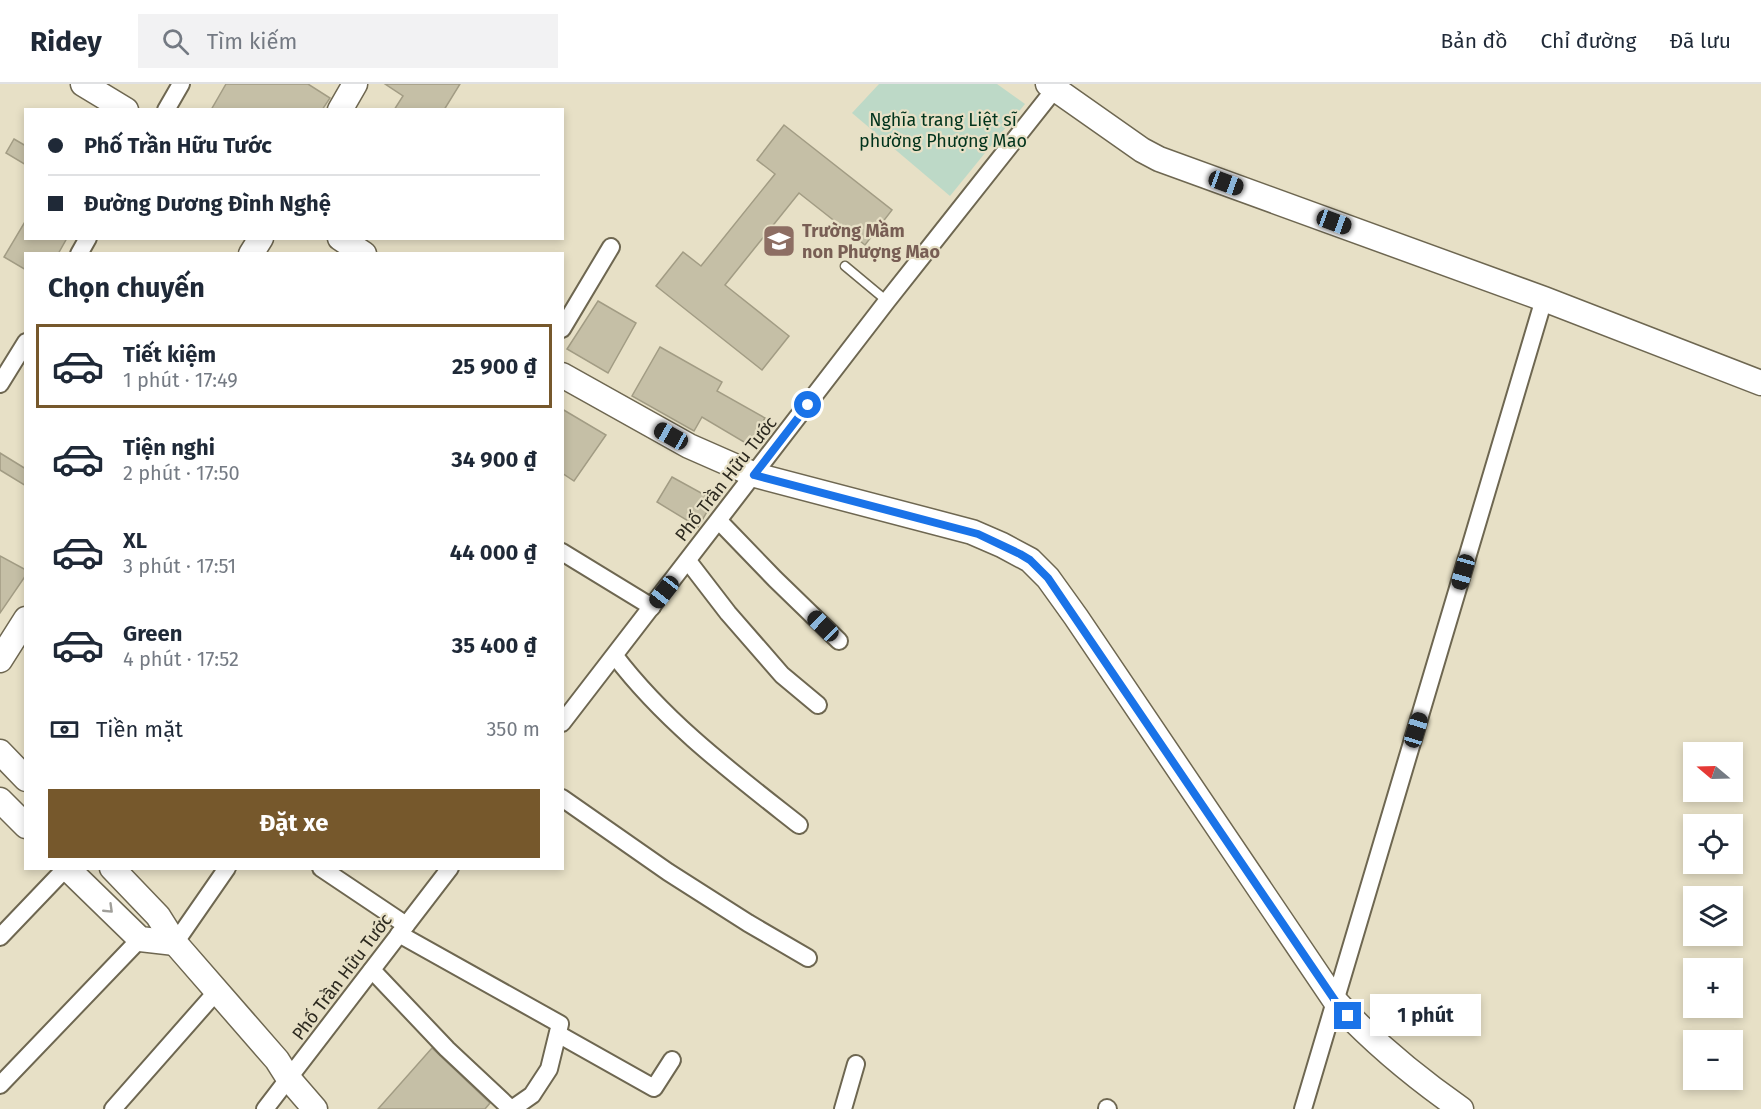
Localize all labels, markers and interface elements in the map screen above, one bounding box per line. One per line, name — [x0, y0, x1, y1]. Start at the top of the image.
search box — [138, 14, 558, 68]
text: Ridey — [30, 25, 102, 58]
icon: search — [159, 25, 192, 58]
text: Tìm kiếm — [207, 28, 297, 55]
text: Bản đồ — [1440, 28, 1507, 54]
text: Chỉ đường — [1540, 28, 1636, 54]
text: Đã lưu — [1669, 28, 1731, 54]
park label: Nghĩa trang Liệt sĩ phường Phượng Mao — [859, 109, 1027, 152]
text: Phố Trần Hữu Tước — [84, 132, 272, 159]
car — [1206, 168, 1246, 198]
text: Đường Dương Đình Nghệ — [84, 190, 331, 217]
car — [1314, 207, 1354, 237]
place label: Trường Mầm non Phượng Mao — [802, 219, 940, 263]
school or university icon: Trường Mầm non Phượng Mao — [761, 223, 797, 259]
text: Chọn chuyến — [48, 272, 205, 304]
icon: car — [51, 339, 105, 393]
text: Tiết kiệm — [123, 341, 216, 368]
text: 25 900 ₫ — [452, 353, 537, 380]
text: 1 phút · 17:49 — [123, 368, 238, 392]
route start — [794, 391, 821, 418]
street label: Phố Trần Hữu Tước — [670, 412, 782, 546]
car — [651, 419, 691, 453]
icon: car — [51, 432, 105, 486]
text: Tiện nghi — [123, 434, 215, 461]
text: 34 900 ₫ — [451, 446, 537, 473]
text: 2 phút · 17:50 — [123, 461, 240, 485]
icon: car — [51, 525, 105, 579]
text: XL — [123, 527, 147, 554]
text: 44 000 ₫ — [450, 539, 537, 566]
car — [1449, 552, 1477, 592]
text: 3 phút · 17:51 — [123, 554, 236, 578]
car — [646, 572, 682, 612]
car — [804, 607, 842, 645]
icon: car — [51, 618, 105, 672]
text: Green — [123, 620, 182, 647]
text: 35 400 ₫ — [452, 632, 537, 659]
text: 4 phút · 17:52 — [123, 647, 239, 671]
car — [1402, 710, 1430, 750]
icon: cash — [48, 713, 81, 746]
text: Tiền mặt — [96, 716, 183, 743]
text: 350 m — [486, 717, 540, 741]
north arrow — [1683, 742, 1743, 802]
map controls — [1683, 742, 1743, 1090]
button: Đặt xe — [48, 789, 540, 858]
button: locate — [1683, 814, 1743, 874]
button: layers — [1683, 886, 1743, 946]
one-way arrow — [102, 902, 112, 913]
street label: Phố Trần Hữu Tước — [287, 909, 397, 1044]
button: + — [1683, 958, 1743, 1018]
callout: 1 phút — [1369, 995, 1480, 1037]
route end — [1334, 1002, 1361, 1029]
text: 1 phút — [1397, 1003, 1454, 1027]
button: − — [1683, 1030, 1743, 1090]

